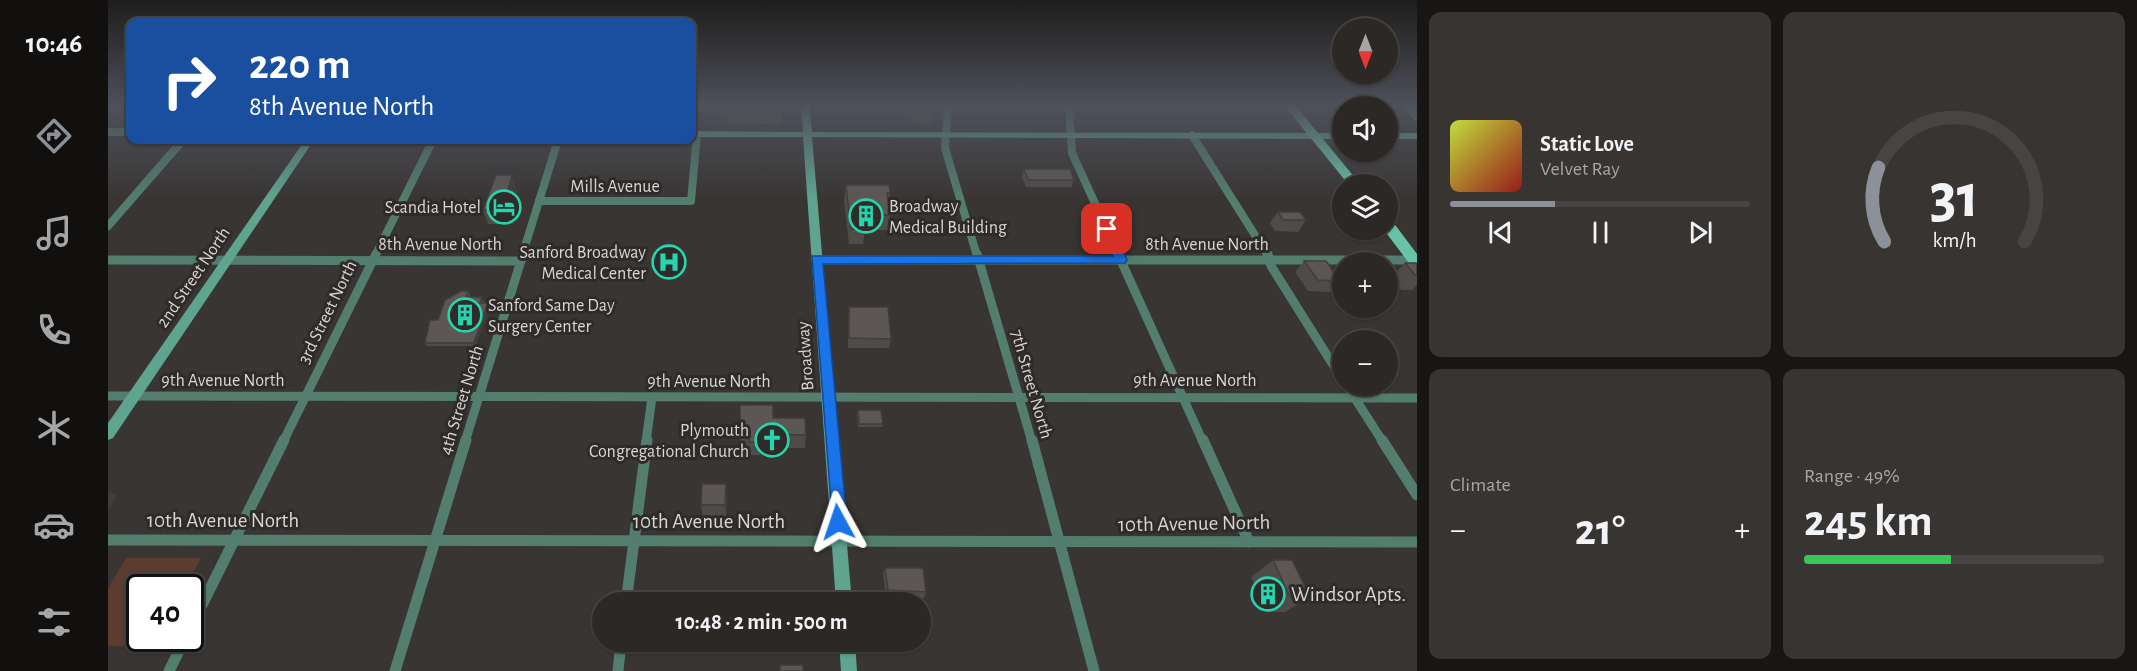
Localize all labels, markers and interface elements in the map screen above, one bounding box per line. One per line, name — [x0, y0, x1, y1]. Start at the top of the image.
north arrow — [1332, 18, 1398, 84]
map controls — [1332, 18, 1398, 396]
text: 10:46 — [26, 30, 82, 57]
icon: right — [150, 42, 228, 120]
text: 220 m — [249, 44, 351, 86]
text: 8th Avenue North — [249, 93, 434, 120]
button: sound — [1332, 96, 1398, 162]
icon: directions — [33, 115, 75, 157]
text: Static Love — [1540, 133, 1634, 155]
text: Velvet Ray — [1540, 159, 1620, 179]
text: 31 — [1929, 166, 1979, 228]
button: layers — [1332, 174, 1398, 240]
street label: Mills Avenue — [570, 178, 660, 196]
hotel icon: Scandia Hotel — [486, 189, 522, 225]
building icon: Broadway Medical Building — [848, 198, 884, 234]
place label: Broadway Medical Building — [889, 198, 1007, 237]
place label: Scandia Hotel — [385, 199, 481, 217]
pin — [1081, 203, 1132, 254]
icon: music — [33, 212, 75, 254]
icon: arrive — [1090, 212, 1123, 245]
icon: previous — [1484, 216, 1517, 249]
icon: pause — [1584, 216, 1617, 249]
icon: next — [1684, 216, 1717, 249]
street label: 2nd Street North — [154, 224, 234, 331]
text: km/h — [1932, 230, 1976, 251]
street label: 8th Avenue North — [378, 236, 502, 254]
street label: 8th Avenue North — [1145, 236, 1269, 254]
place label: Sanford Broadway Medical Center — [519, 244, 646, 283]
hospital icon: Sanford Broadway Medical Center — [651, 244, 687, 280]
button: + — [1332, 252, 1398, 318]
street label: 3rd Street North — [295, 258, 361, 367]
building icon: Sanford Same Day Surgery Center — [447, 297, 483, 333]
place label: Sanford Same Day Surgery Center — [488, 297, 615, 336]
icon: phone — [33, 309, 75, 351]
street label: Broadway — [795, 320, 817, 391]
street label: 7th Street North — [1007, 328, 1055, 441]
button: − — [1332, 330, 1398, 396]
street label: 4th Street North — [437, 343, 487, 457]
street label: 9th Avenue North — [161, 372, 285, 390]
street label: 9th Avenue North — [1133, 372, 1257, 390]
street label: 9th Avenue North — [647, 373, 771, 391]
icon: climate — [33, 407, 75, 449]
place label: Plymouth Congregational Church — [589, 422, 749, 461]
church icon: Plymouth Congregational Church — [754, 422, 790, 458]
text: Range · 49% — [1804, 466, 1900, 486]
text: Climate — [1450, 475, 1511, 495]
position arrow — [806, 490, 870, 554]
text: 245 km — [1804, 499, 1933, 544]
icon: car — [33, 504, 75, 546]
text: 21° — [1575, 508, 1625, 553]
street label: 10th Avenue North — [147, 510, 299, 531]
street label: 10th Avenue North — [633, 511, 785, 532]
street label: 10th Avenue North — [1118, 512, 1270, 535]
text: − — [1450, 514, 1466, 547]
text: + — [1734, 514, 1750, 547]
speed limit sign: 40 — [126, 574, 204, 652]
building icon: Windsor Apts. — [1250, 576, 1286, 612]
place label: Windsor Apts. — [1291, 584, 1406, 605]
icon: filters — [33, 601, 75, 643]
text: 10:48 · 2 min · 500 m — [675, 611, 848, 633]

